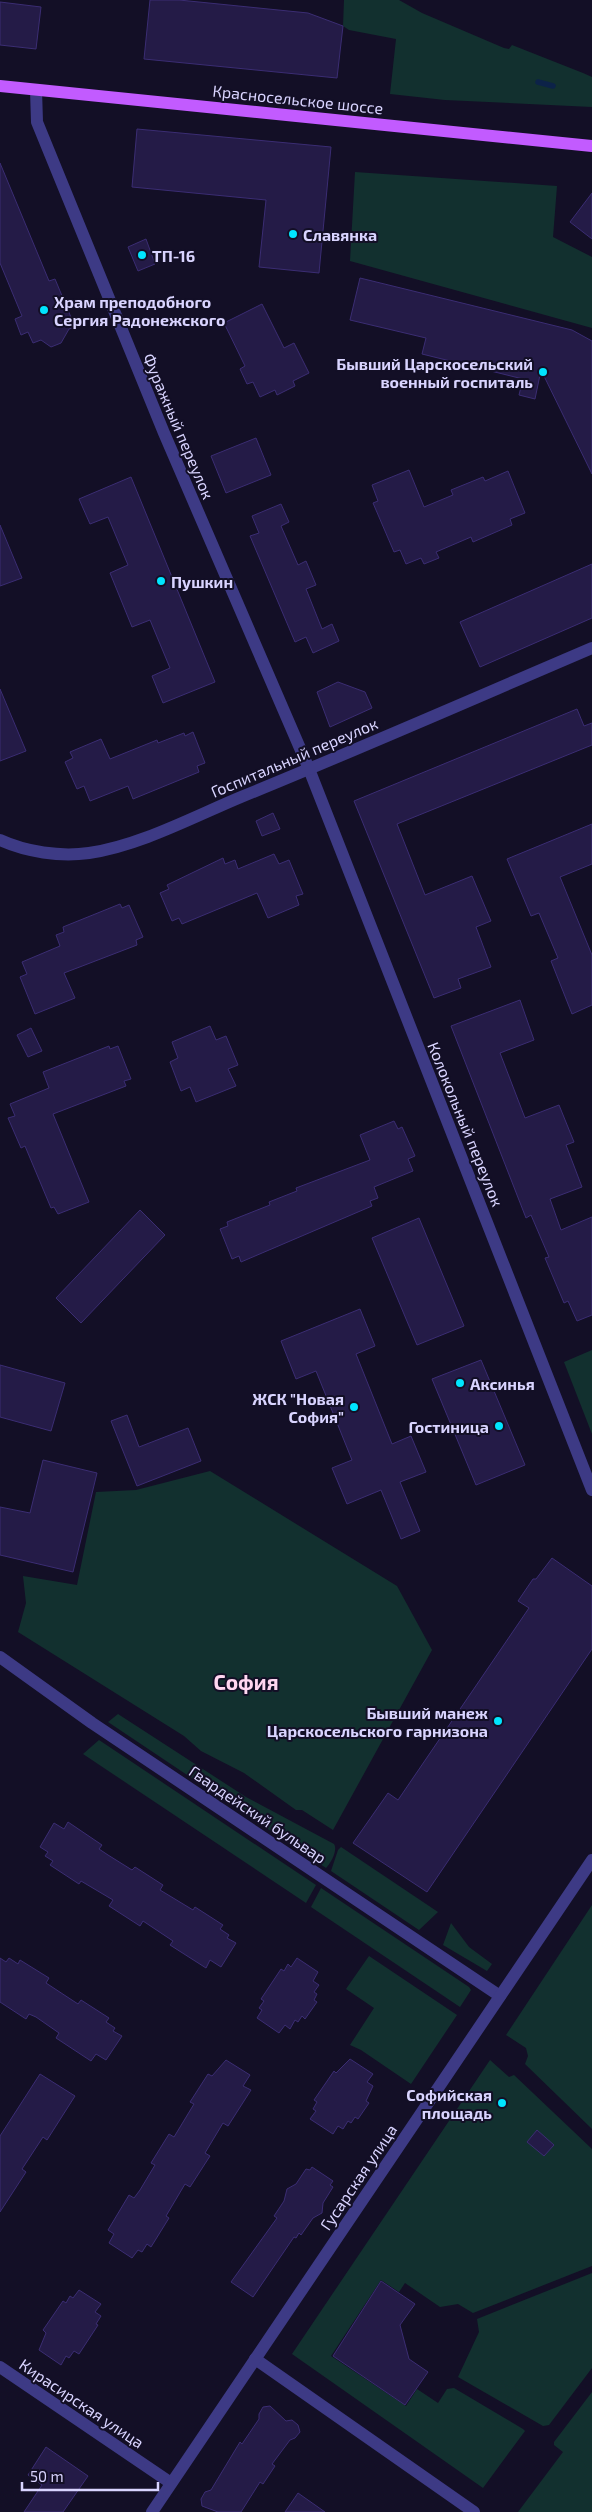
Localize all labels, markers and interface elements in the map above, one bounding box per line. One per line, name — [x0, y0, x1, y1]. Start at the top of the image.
street label: Красносельское шоссе — [212, 81, 384, 117]
place label: Славянка — [303, 225, 377, 244]
marker: Славянка — [287, 228, 299, 240]
place label: ТП-16 — [152, 246, 195, 265]
marker: ТП-16 — [136, 249, 148, 261]
place label: Храм преподобного Сергия Радонежского — [54, 292, 226, 329]
marker: Храм преподобного Сергия Радонежского — [38, 304, 50, 316]
street label: Фуражный переулок — [139, 350, 219, 503]
place label: Бывший Царскосельский военный госпиталь — [336, 354, 533, 391]
marker: Бывший Царскосельский военный госпиталь — [537, 366, 549, 378]
place label: Пушкин — [171, 572, 233, 591]
marker: Пушкин — [155, 575, 167, 587]
street label: Госпитальный переулок — [208, 713, 381, 802]
street label: Колокольный переулок — [423, 1039, 508, 1210]
place label: Аксинья — [470, 1374, 535, 1393]
marker: Аксинья — [454, 1377, 466, 1389]
place label: ЖСК "Новая София" — [252, 1389, 344, 1426]
marker: ЖСК "Новая София" — [348, 1401, 360, 1413]
place label: Гостиница — [408, 1417, 489, 1436]
marker: Гостиница — [493, 1420, 505, 1432]
district label: София — [213, 1669, 279, 1694]
place label: Бывший манеж Царскосельского гарнизона — [267, 1703, 488, 1740]
marker: Бывший манеж Царскосельского гарнизона — [492, 1715, 504, 1727]
street label: Гвардейский бульвар — [185, 1761, 330, 1868]
place label: Софийская площадь — [406, 2085, 492, 2122]
marker: Софийская площадь — [496, 2097, 508, 2109]
street label: Гусарская улица — [316, 2120, 401, 2234]
street label: Кирасирская улица — [16, 2354, 148, 2453]
scale bar — [22, 2460, 159, 2492]
text: 50 m — [30, 2467, 64, 2485]

